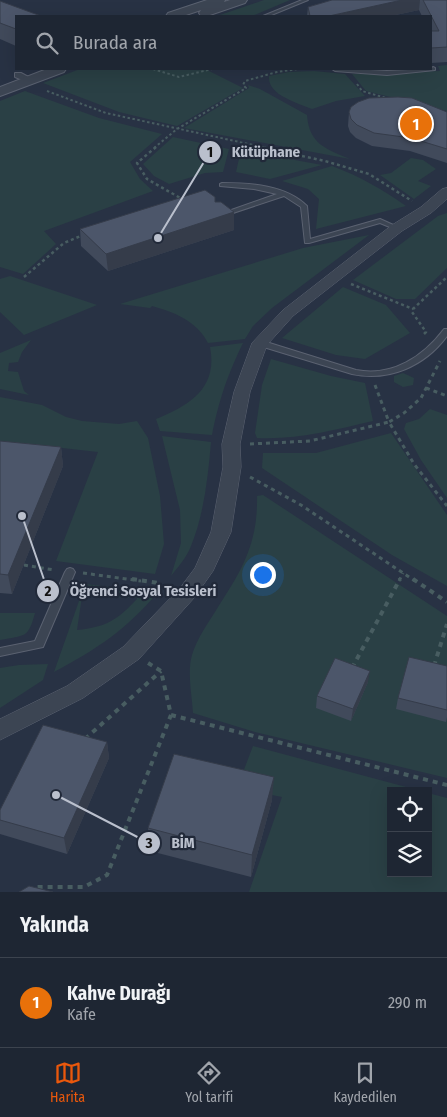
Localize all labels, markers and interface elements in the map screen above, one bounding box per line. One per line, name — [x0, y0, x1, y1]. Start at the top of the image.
search box — [15, 15, 432, 70]
icon: search — [33, 29, 61, 57]
text: Burada ara — [73, 31, 157, 54]
pin: 1 — [400, 105, 432, 143]
callout: Kütüphane — [197, 137, 311, 167]
text: 1 — [207, 143, 213, 161]
text: Kütüphane — [232, 143, 301, 161]
your location — [250, 562, 276, 588]
callout: Öğrenci Sosyal Tesisleri — [35, 576, 227, 606]
text: 2 — [44, 582, 52, 600]
text: Öğrenci Sosyal Tesisleri — [70, 582, 216, 600]
map controls — [387, 787, 432, 877]
button: locate — [387, 787, 432, 832]
callout: BİM — [137, 828, 205, 858]
button: layers — [387, 832, 432, 877]
text: 3 — [144, 834, 153, 852]
text: BİM — [171, 834, 195, 852]
text: Yakında — [20, 912, 89, 938]
text: Kahve Durağı — [67, 982, 171, 1005]
text: 1 — [33, 993, 39, 1012]
text: 290 m — [388, 993, 427, 1012]
text: Kafe — [67, 1005, 96, 1024]
tab: Harita — [50, 1059, 85, 1106]
tab: Yol tarifi — [185, 1059, 233, 1106]
tab: Kaydedilen — [333, 1059, 397, 1106]

